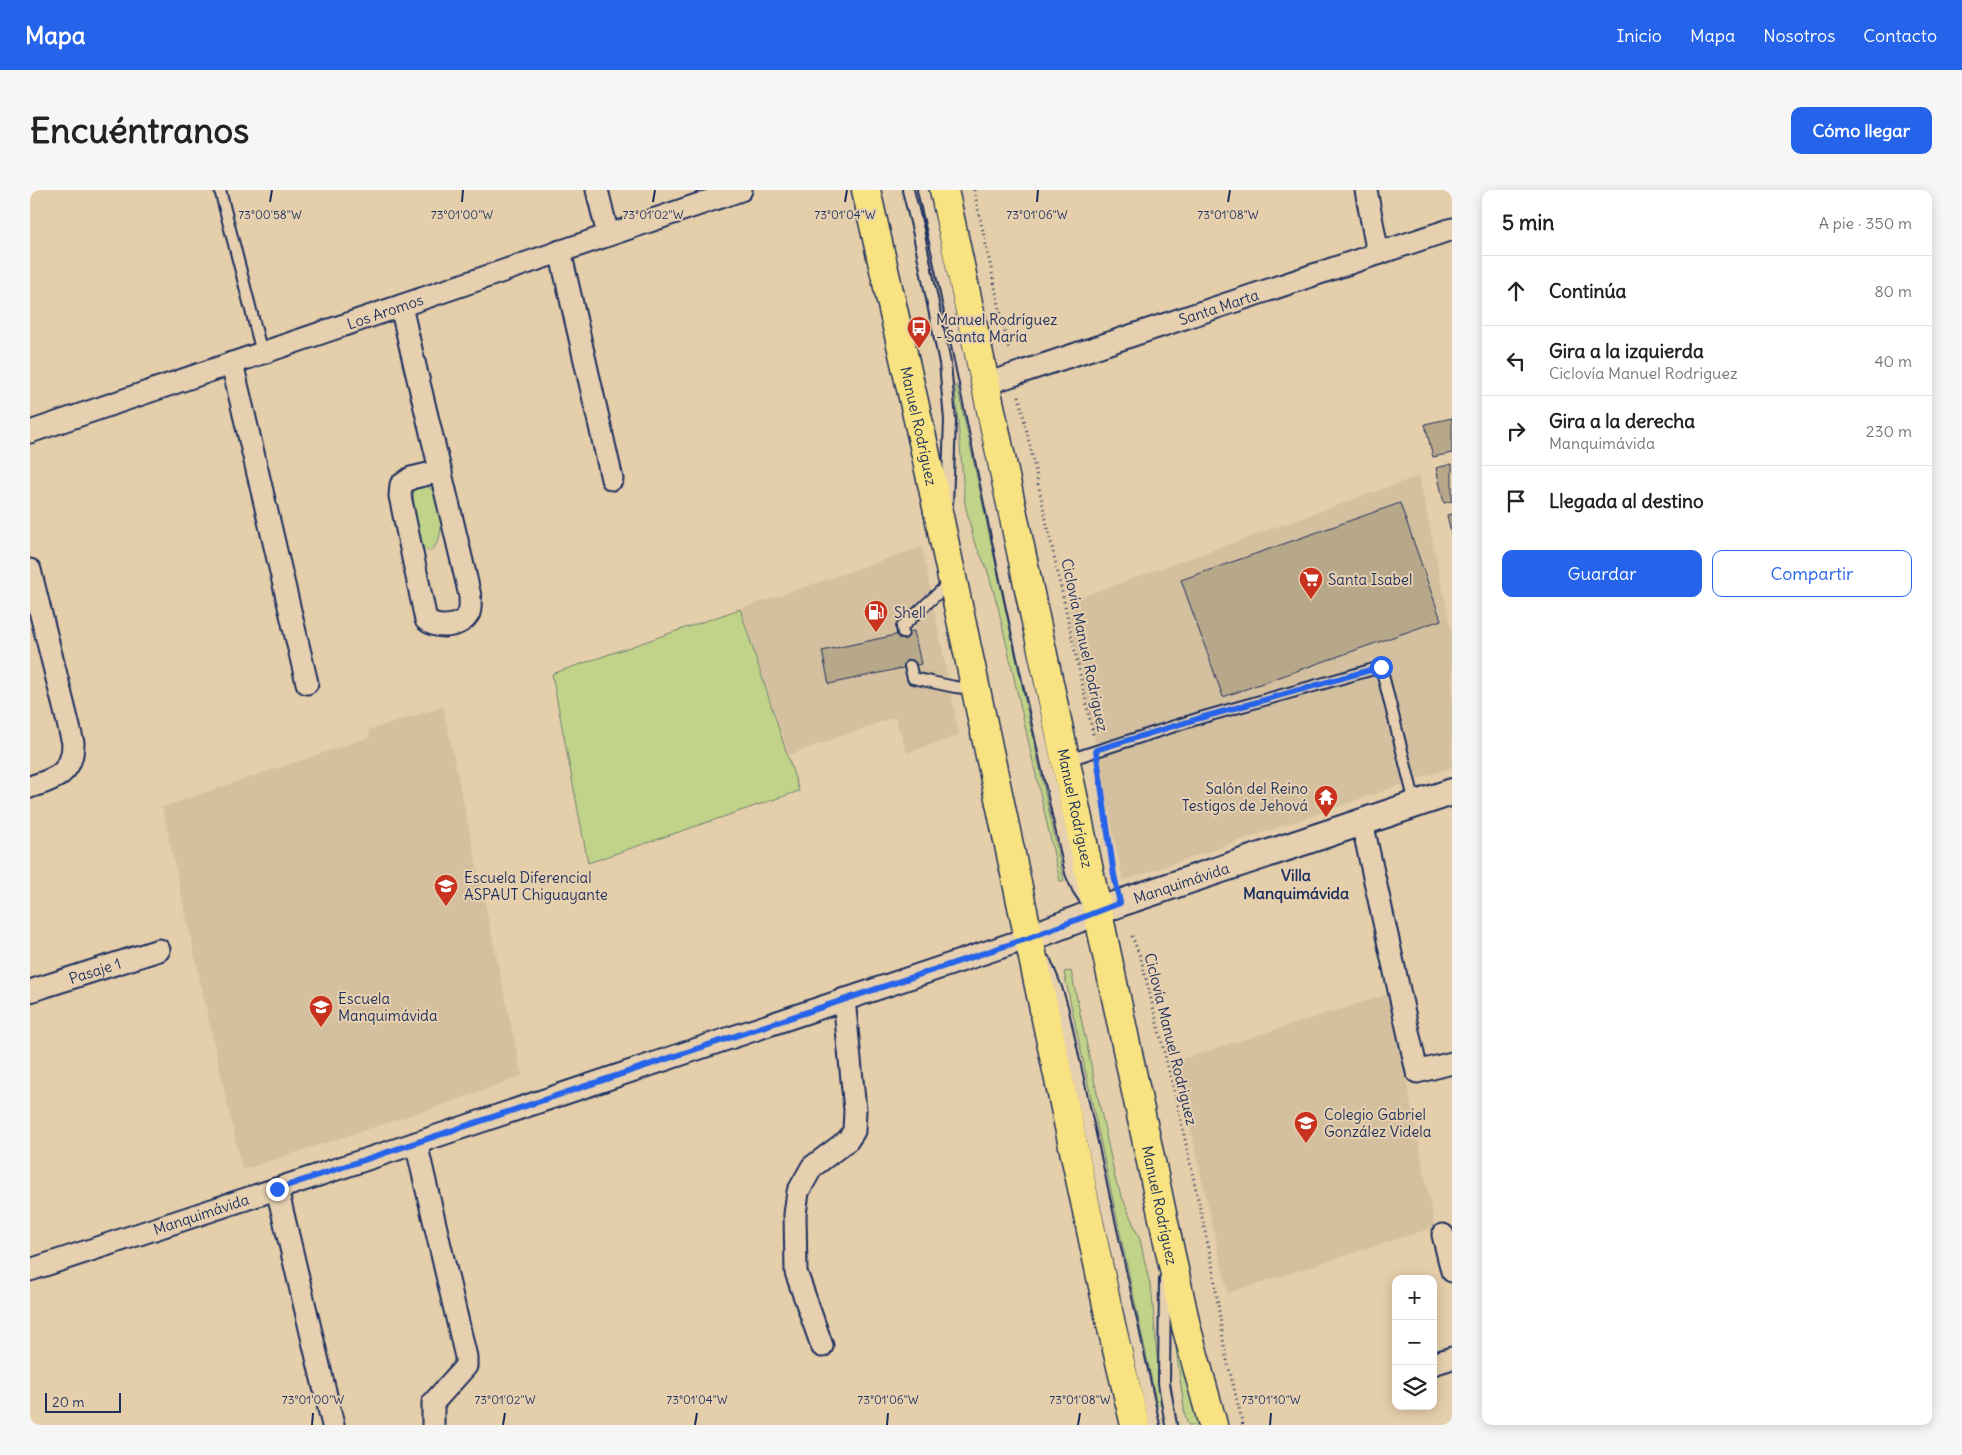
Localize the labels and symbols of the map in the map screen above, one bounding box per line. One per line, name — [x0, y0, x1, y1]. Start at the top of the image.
text: 73°00'58"W — [238, 207, 302, 222]
text: 73°01'00"W — [431, 207, 493, 222]
text: 73°01'02"W — [622, 207, 684, 222]
text: 73°01'04"W — [814, 207, 876, 222]
text: 73°01'06"W — [1006, 207, 1068, 222]
text: 73°01'08"W — [1197, 207, 1259, 222]
street label: Santa Marta — [1176, 284, 1261, 329]
street label: Los Aromos — [344, 289, 426, 333]
place label: Manuel Rodríguez - Santa María — [936, 310, 1057, 346]
bus stop icon: Manuel Rodríguez - Santa María — [906, 315, 932, 349]
street label: Manuel Rodríguez — [897, 365, 942, 487]
street label: Ciclovía Manuel Rodriguez — [1057, 557, 1113, 733]
supermarket icon: Santa Isabel — [1298, 566, 1324, 600]
place label: Santa Isabel — [1328, 570, 1412, 589]
fuel station icon: Shell — [863, 599, 889, 633]
place label: Shell — [894, 603, 926, 622]
route start — [1370, 656, 1393, 679]
street label: Manuel Rodríguez — [1054, 747, 1098, 870]
place label: Salón del Reino Testigos de Jehová — [1182, 779, 1308, 815]
temple icon: Salón del Reino Testigos de Jehová — [1313, 784, 1339, 818]
street label: Manquimávida — [1131, 858, 1232, 907]
district label: Villa Manquimávida — [1243, 865, 1349, 904]
place label: Escuela Diferencial ASPAUT Chiguayante — [464, 868, 608, 904]
school or university icon: Escuela Diferencial ASPAUT Chiguayante — [433, 873, 459, 907]
street label: Ciclovía Manuel Rodriguez — [1140, 951, 1202, 1127]
street label: Pasaje 1 — [66, 953, 123, 988]
place label: Escuela Manquimávida — [338, 989, 438, 1025]
school or university icon: Escuela Manquimávida — [308, 994, 334, 1028]
place label: Colegio Gabriel González Videla — [1324, 1105, 1432, 1141]
school or university icon: Colegio Gabriel González Videla — [1293, 1110, 1319, 1144]
street label: Manuel Rodríguez — [1138, 1144, 1182, 1267]
route end — [266, 1178, 289, 1201]
street label: Manquimávida — [151, 1189, 252, 1238]
scale bar — [45, 1390, 121, 1413]
text: 73°01'00"W — [282, 1392, 344, 1407]
text: 73°01'02"W — [474, 1392, 536, 1407]
text: 73°01'04"W — [666, 1392, 728, 1407]
text: 73°01'06"W — [857, 1392, 919, 1407]
text: 73°01'08"W — [1049, 1392, 1111, 1407]
text: 73°01'10"W — [1241, 1392, 1301, 1407]

